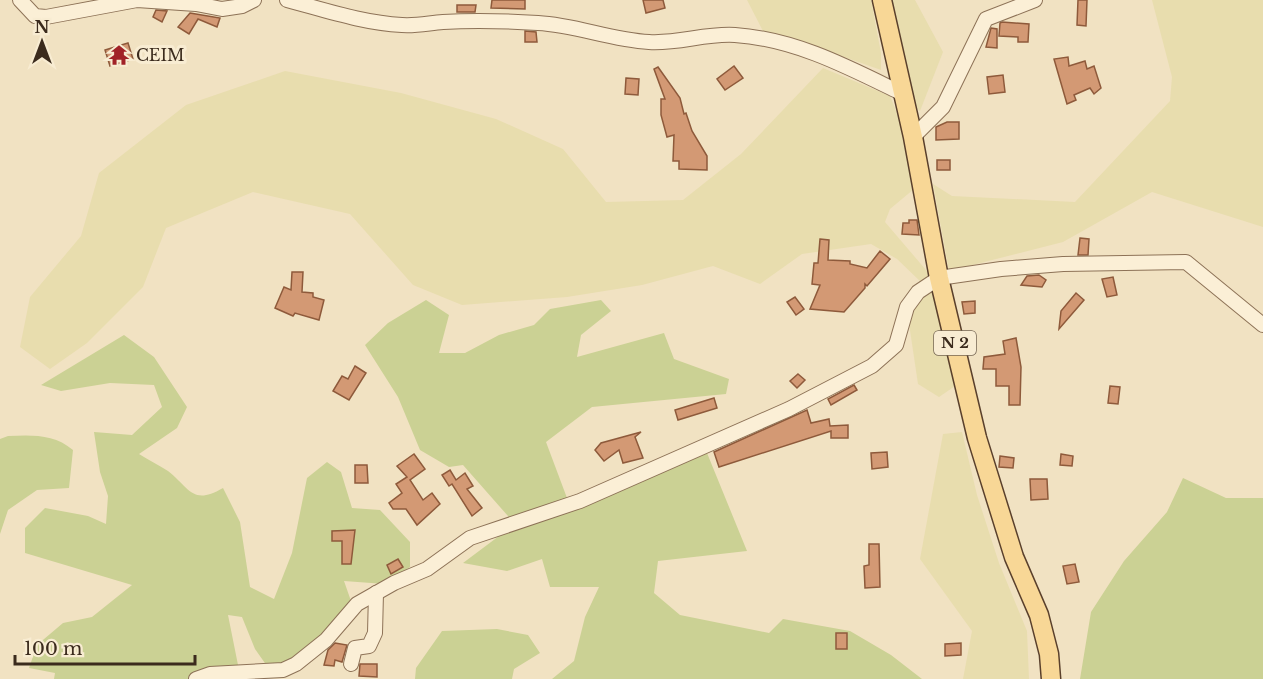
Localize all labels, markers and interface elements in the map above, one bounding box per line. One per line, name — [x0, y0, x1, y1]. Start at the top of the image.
north arrow — [12, 12, 72, 72]
text: N — [34, 17, 50, 37]
temple icon: CEIM — [107, 43, 131, 67]
place label: CEIM — [136, 45, 185, 65]
road number: N 2 — [934, 331, 976, 355]
scale bar — [15, 628, 195, 666]
text: 100 m — [24, 638, 82, 660]

